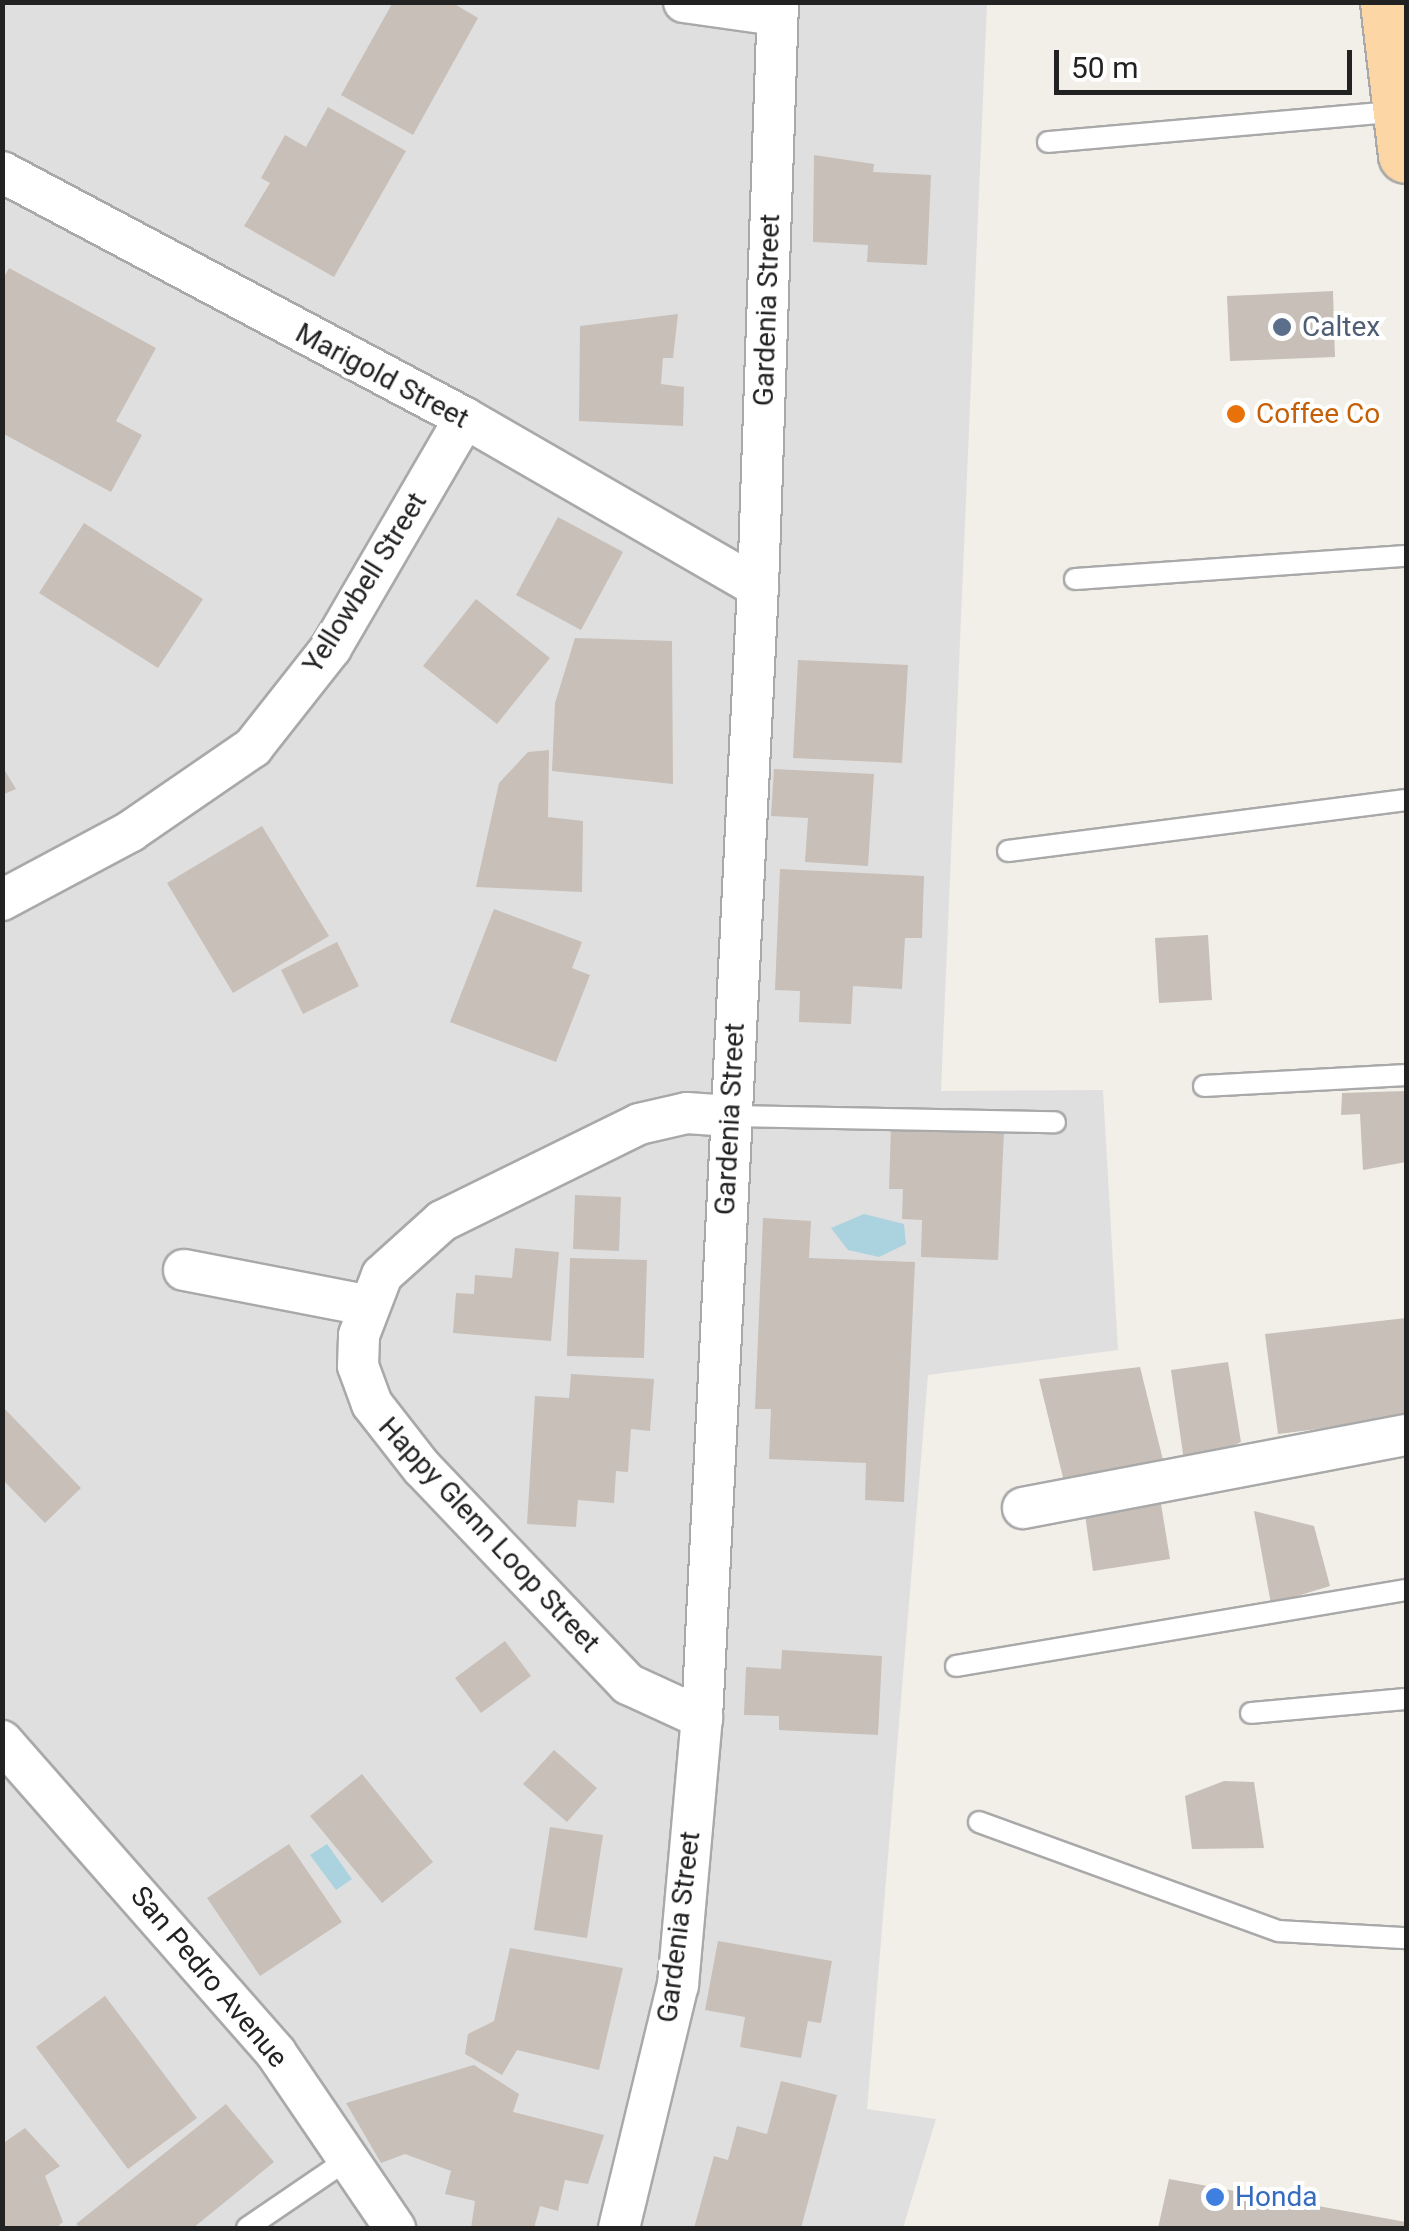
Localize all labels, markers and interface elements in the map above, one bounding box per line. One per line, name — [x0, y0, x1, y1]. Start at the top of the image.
scale bar — [1059, 30, 1356, 92]
text: 50 m — [1071, 50, 1138, 85]
street label: Gardenia Street — [747, 213, 787, 407]
place label: Caltex — [1302, 310, 1380, 344]
street label: Marigold Street — [290, 316, 474, 436]
marker: Caltex — [1271, 316, 1293, 338]
place label: Coffee Co — [1256, 397, 1380, 431]
marker: Coffee Co — [1225, 403, 1247, 425]
street label: Yellowbell Street — [296, 487, 434, 679]
street label: Gardenia Street — [708, 1022, 752, 1216]
street label: Happy Glenn Loop Street — [371, 1411, 607, 1659]
street label: Gardenia Street — [651, 1829, 707, 2025]
street label: San Pedro Avenue — [123, 1880, 295, 2074]
place label: Honda — [1235, 2180, 1317, 2214]
marker: Honda — [1204, 2186, 1226, 2208]

